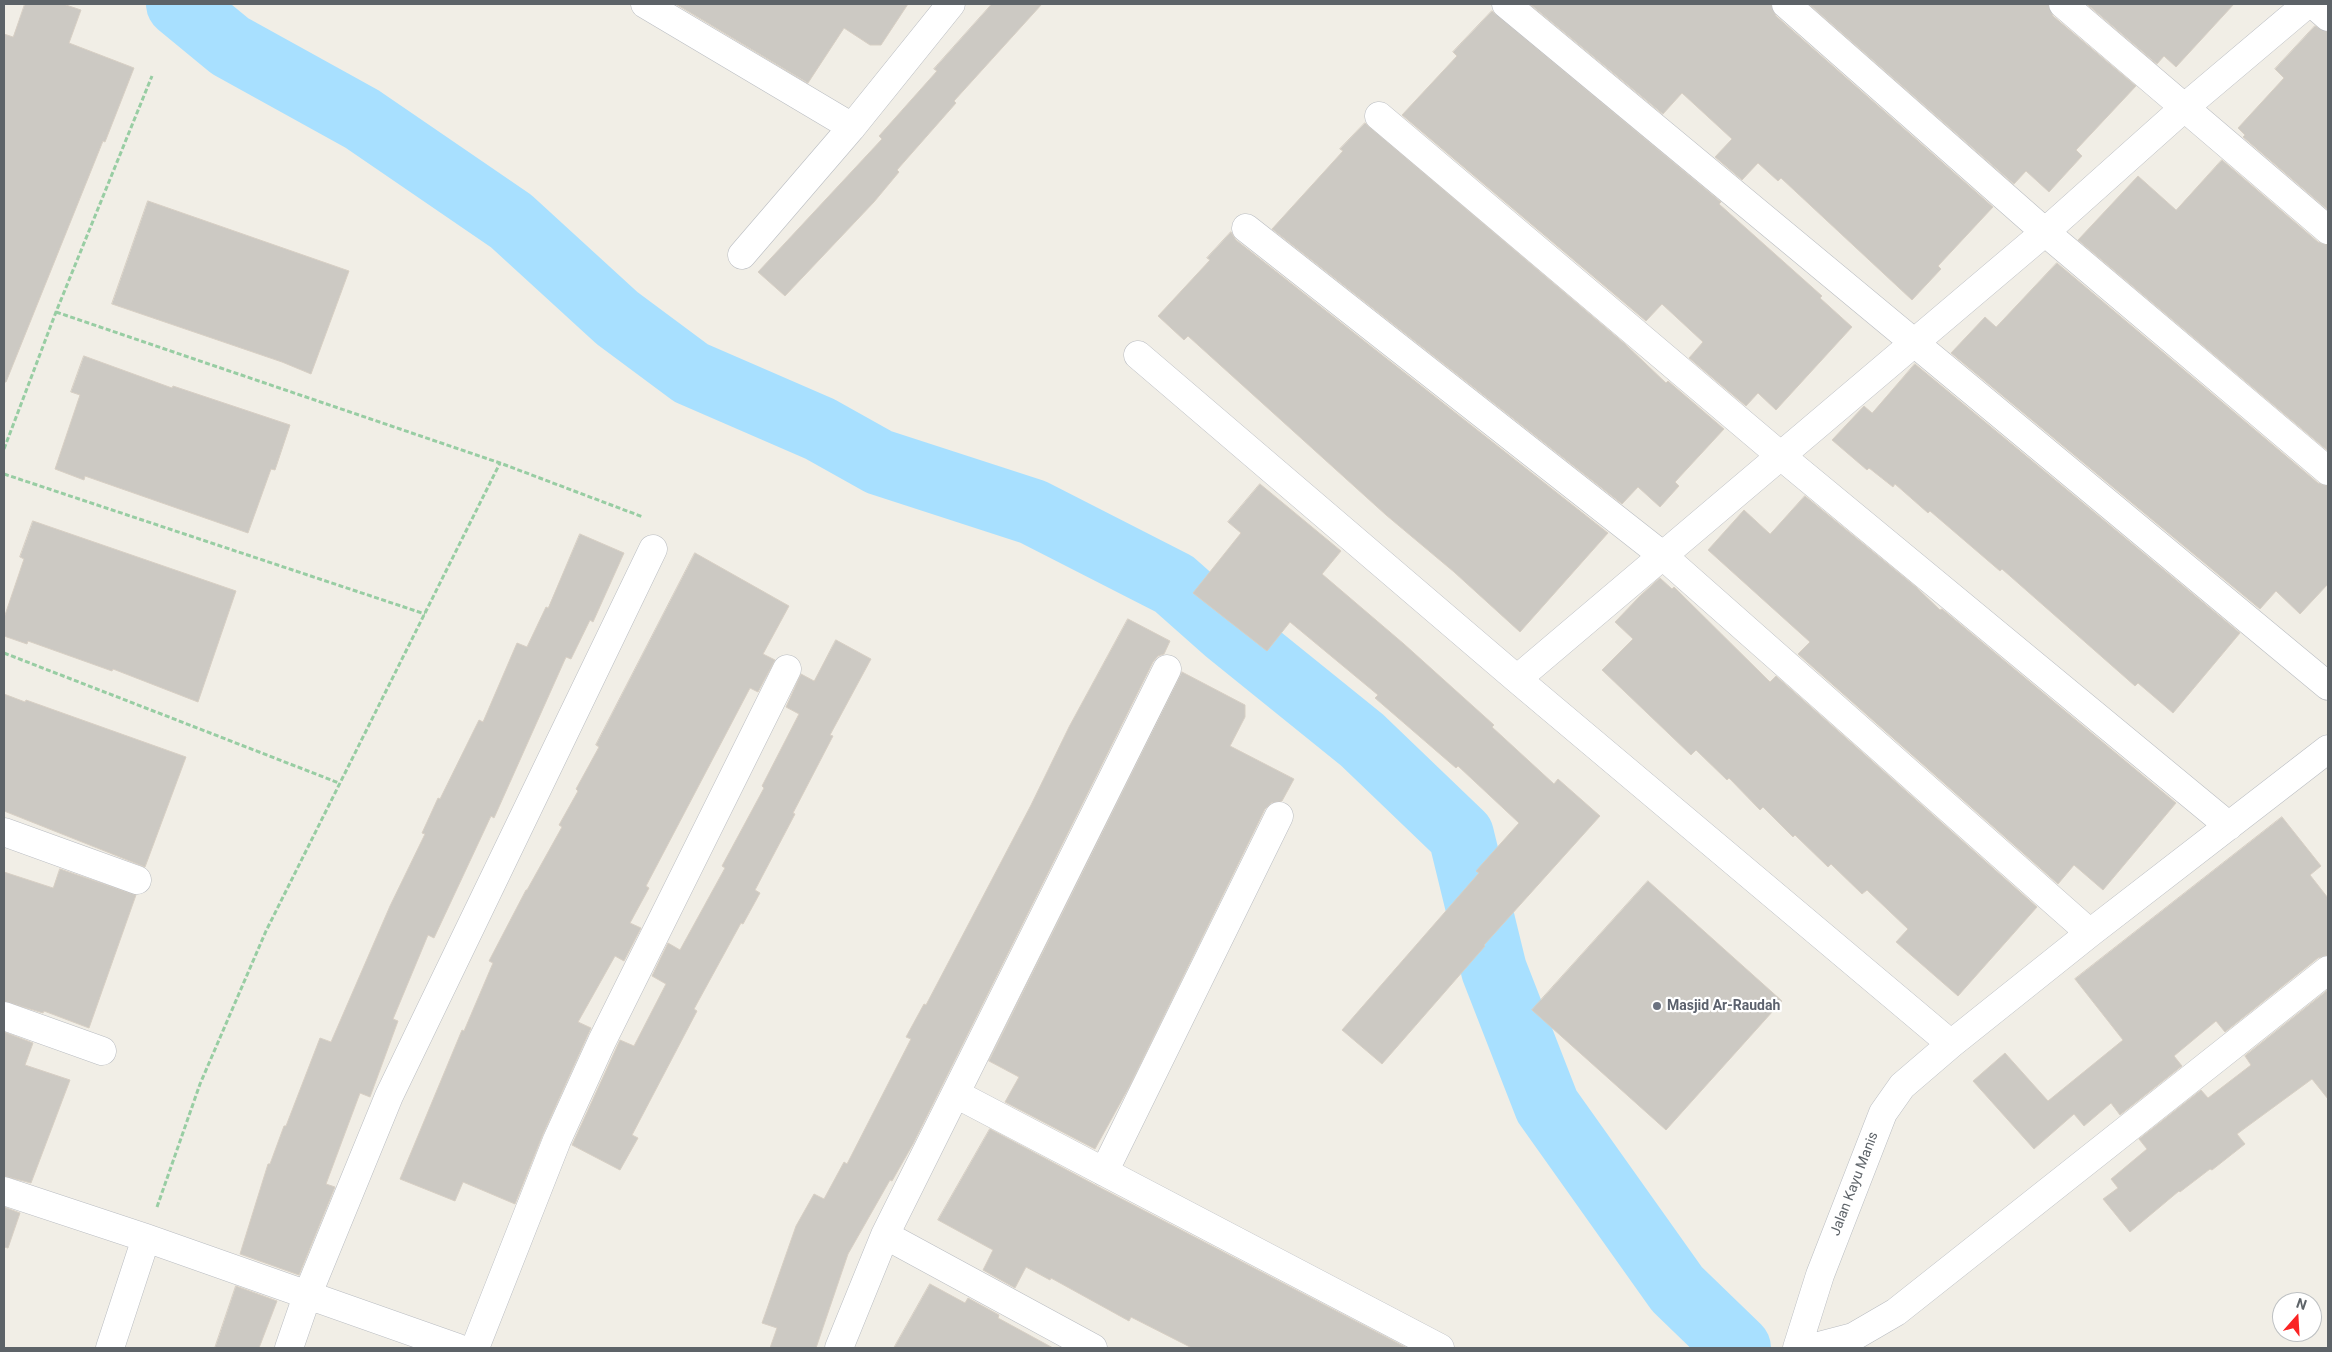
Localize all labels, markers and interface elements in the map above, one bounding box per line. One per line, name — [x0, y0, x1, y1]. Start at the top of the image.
place label: Masjid Ar-Raudah — [1667, 998, 1780, 1014]
marker: Masjid Ar-Raudah — [1651, 1000, 1663, 1012]
street label: Jalan Kayu Manis — [1827, 1130, 1883, 1238]
north arrow — [2272, 1292, 2322, 1342]
text: N — [2294, 1295, 2309, 1313]

